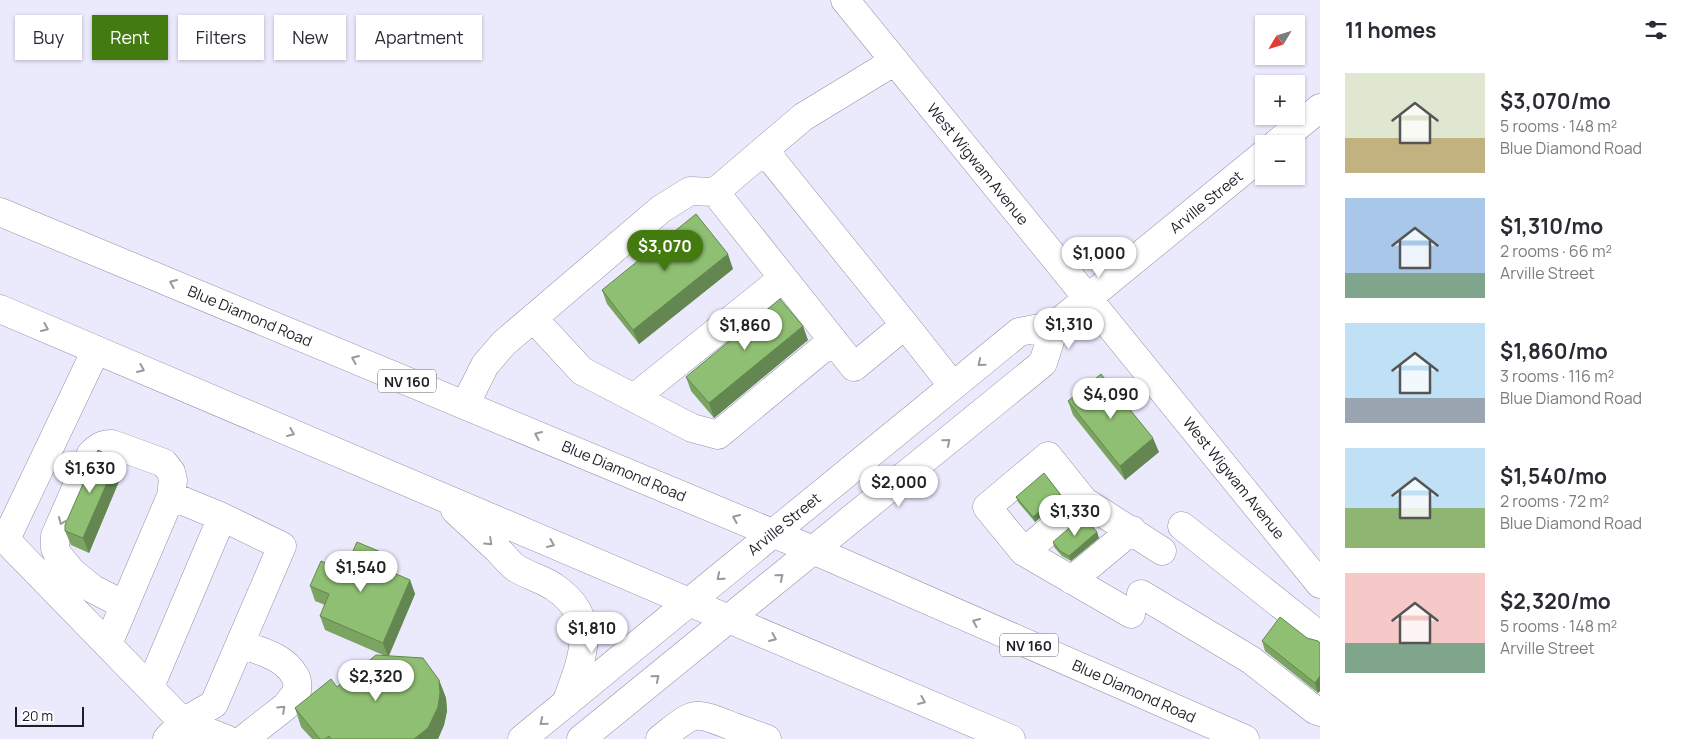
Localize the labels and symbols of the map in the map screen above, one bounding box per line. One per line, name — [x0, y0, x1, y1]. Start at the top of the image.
north arrow — [1255, 15, 1305, 65]
street label: West Wigwam Avenue — [922, 99, 1034, 230]
street label: Arville Street — [1165, 166, 1247, 238]
pin: $3,070 — [624, 230, 706, 272]
pin: $1,000 — [1058, 236, 1140, 279]
one-way arrow — [169, 279, 178, 290]
street label: Blue Diamond Road — [185, 280, 315, 352]
pin: $1,860 — [704, 308, 786, 351]
pin: $1,310 — [1028, 308, 1110, 350]
one-way arrow — [40, 321, 49, 332]
one-way arrow — [351, 355, 360, 365]
one-way arrow — [978, 357, 987, 365]
one-way arrow — [136, 362, 145, 373]
road number: NV 160 — [378, 370, 436, 392]
pin: $4,090 — [1070, 378, 1152, 420]
street label: West Wigwam Avenue — [1178, 413, 1290, 544]
one-way arrow — [286, 426, 295, 437]
one-way arrow — [534, 431, 543, 441]
street label: Blue Diamond Road — [559, 435, 689, 507]
one-way arrow — [941, 438, 950, 447]
pin: $1,630 — [49, 452, 131, 494]
pin: $2,000 — [858, 466, 940, 508]
street label: Arville Street — [743, 488, 825, 560]
pin: $1,330 — [1034, 494, 1116, 537]
one-way arrow — [732, 513, 741, 524]
one-way arrow — [58, 516, 68, 525]
one-way arrow — [484, 536, 493, 545]
one-way arrow — [546, 538, 554, 548]
pin: $1,540 — [320, 550, 402, 593]
one-way arrow — [717, 571, 726, 579]
one-way arrow — [774, 574, 783, 583]
pin: $1,810 — [551, 612, 633, 654]
one-way arrow — [972, 617, 981, 628]
one-way arrow — [768, 632, 777, 642]
road number: NV 160 — [1000, 634, 1058, 656]
street label: Blue Diamond Road — [1069, 654, 1199, 728]
pin: $2,320 — [335, 660, 417, 702]
one-way arrow — [650, 676, 659, 684]
one-way arrow — [917, 695, 926, 706]
scale bar — [15, 704, 84, 727]
one-way arrow — [277, 706, 286, 715]
one-way arrow — [540, 716, 549, 724]

